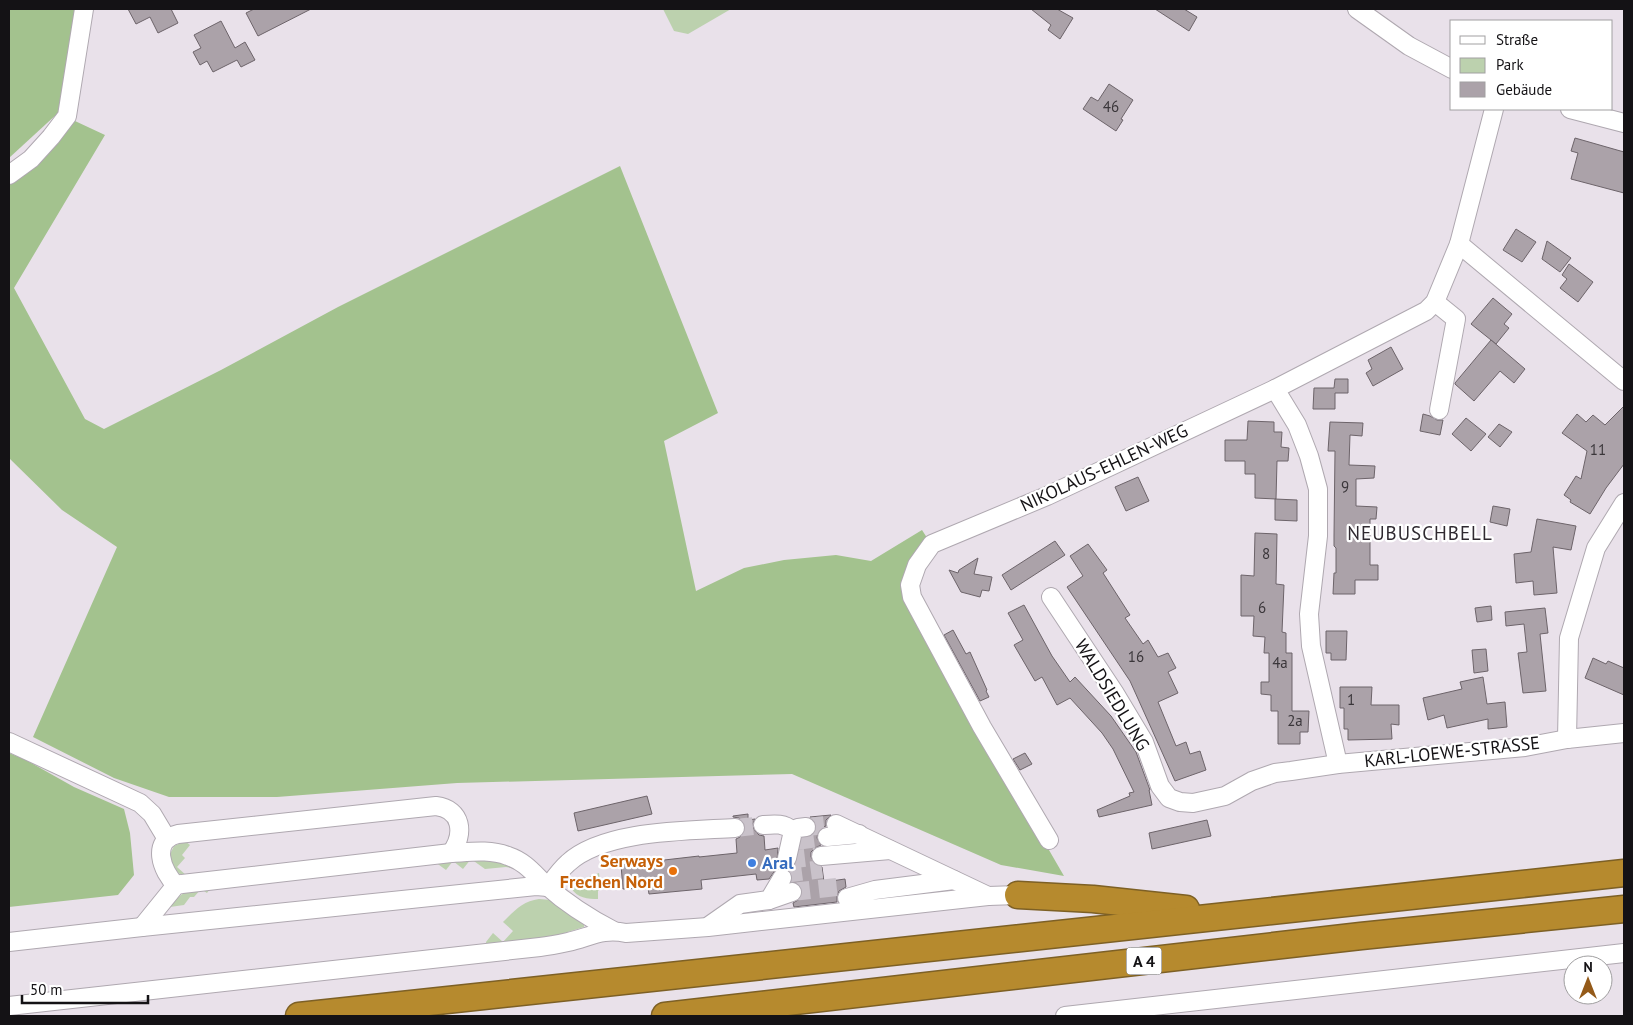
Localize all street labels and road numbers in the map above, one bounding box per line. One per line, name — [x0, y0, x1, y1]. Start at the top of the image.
street label: NIKOLAUS-EHLEN-WEG — [1016, 419, 1191, 517]
street label: WALDSIEDLUNG — [1070, 635, 1155, 755]
street label: KARL-LOEWE-STRASSE — [1363, 731, 1541, 772]
road number: A 4 — [1126, 948, 1162, 974]

